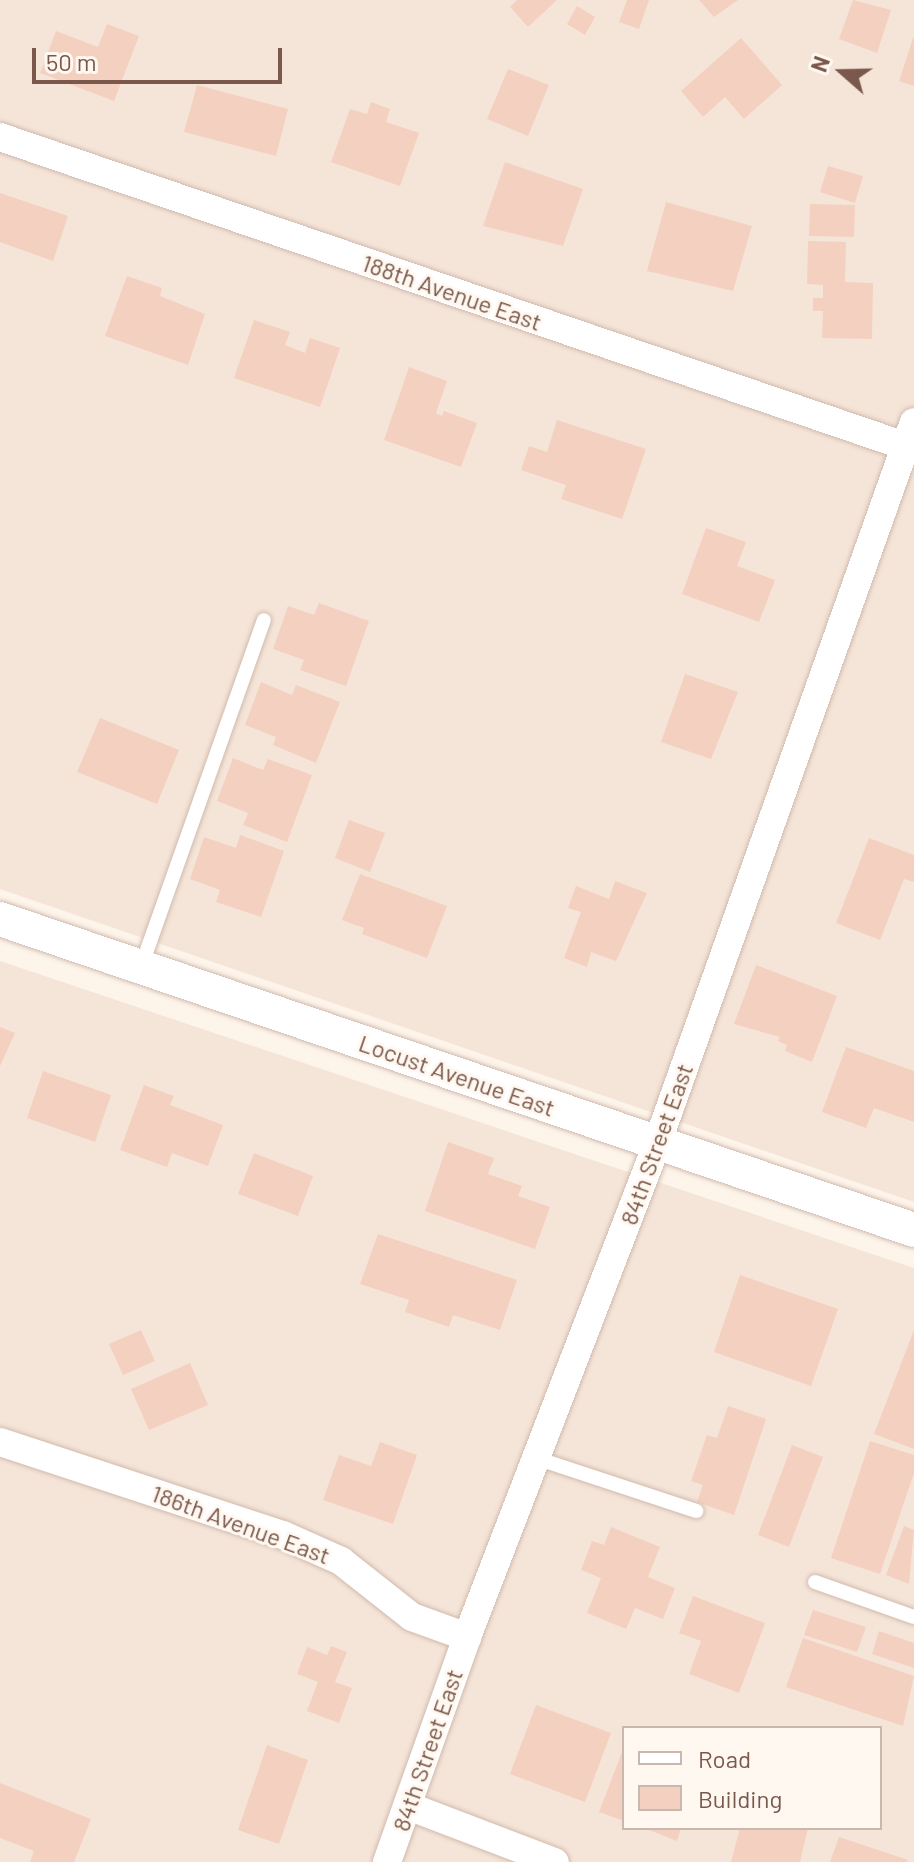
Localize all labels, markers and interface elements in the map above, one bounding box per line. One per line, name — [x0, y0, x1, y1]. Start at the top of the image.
scale bar — [36, 32, 286, 82]
north arrow — [802, 32, 882, 112]
text: 50 m — [46, 47, 97, 76]
text: N — [805, 52, 834, 75]
street label: 188th Avenue East — [358, 248, 546, 336]
street label: Locust Avenue East — [355, 1028, 559, 1122]
street label: 84th Street East — [613, 1059, 699, 1229]
street label: 186th Avenue East — [148, 1478, 334, 1570]
street label: 84th Street East — [386, 1665, 468, 1835]
legend — [622, 1726, 882, 1830]
text: Road — [698, 1744, 751, 1773]
text: Building — [698, 1784, 782, 1813]

